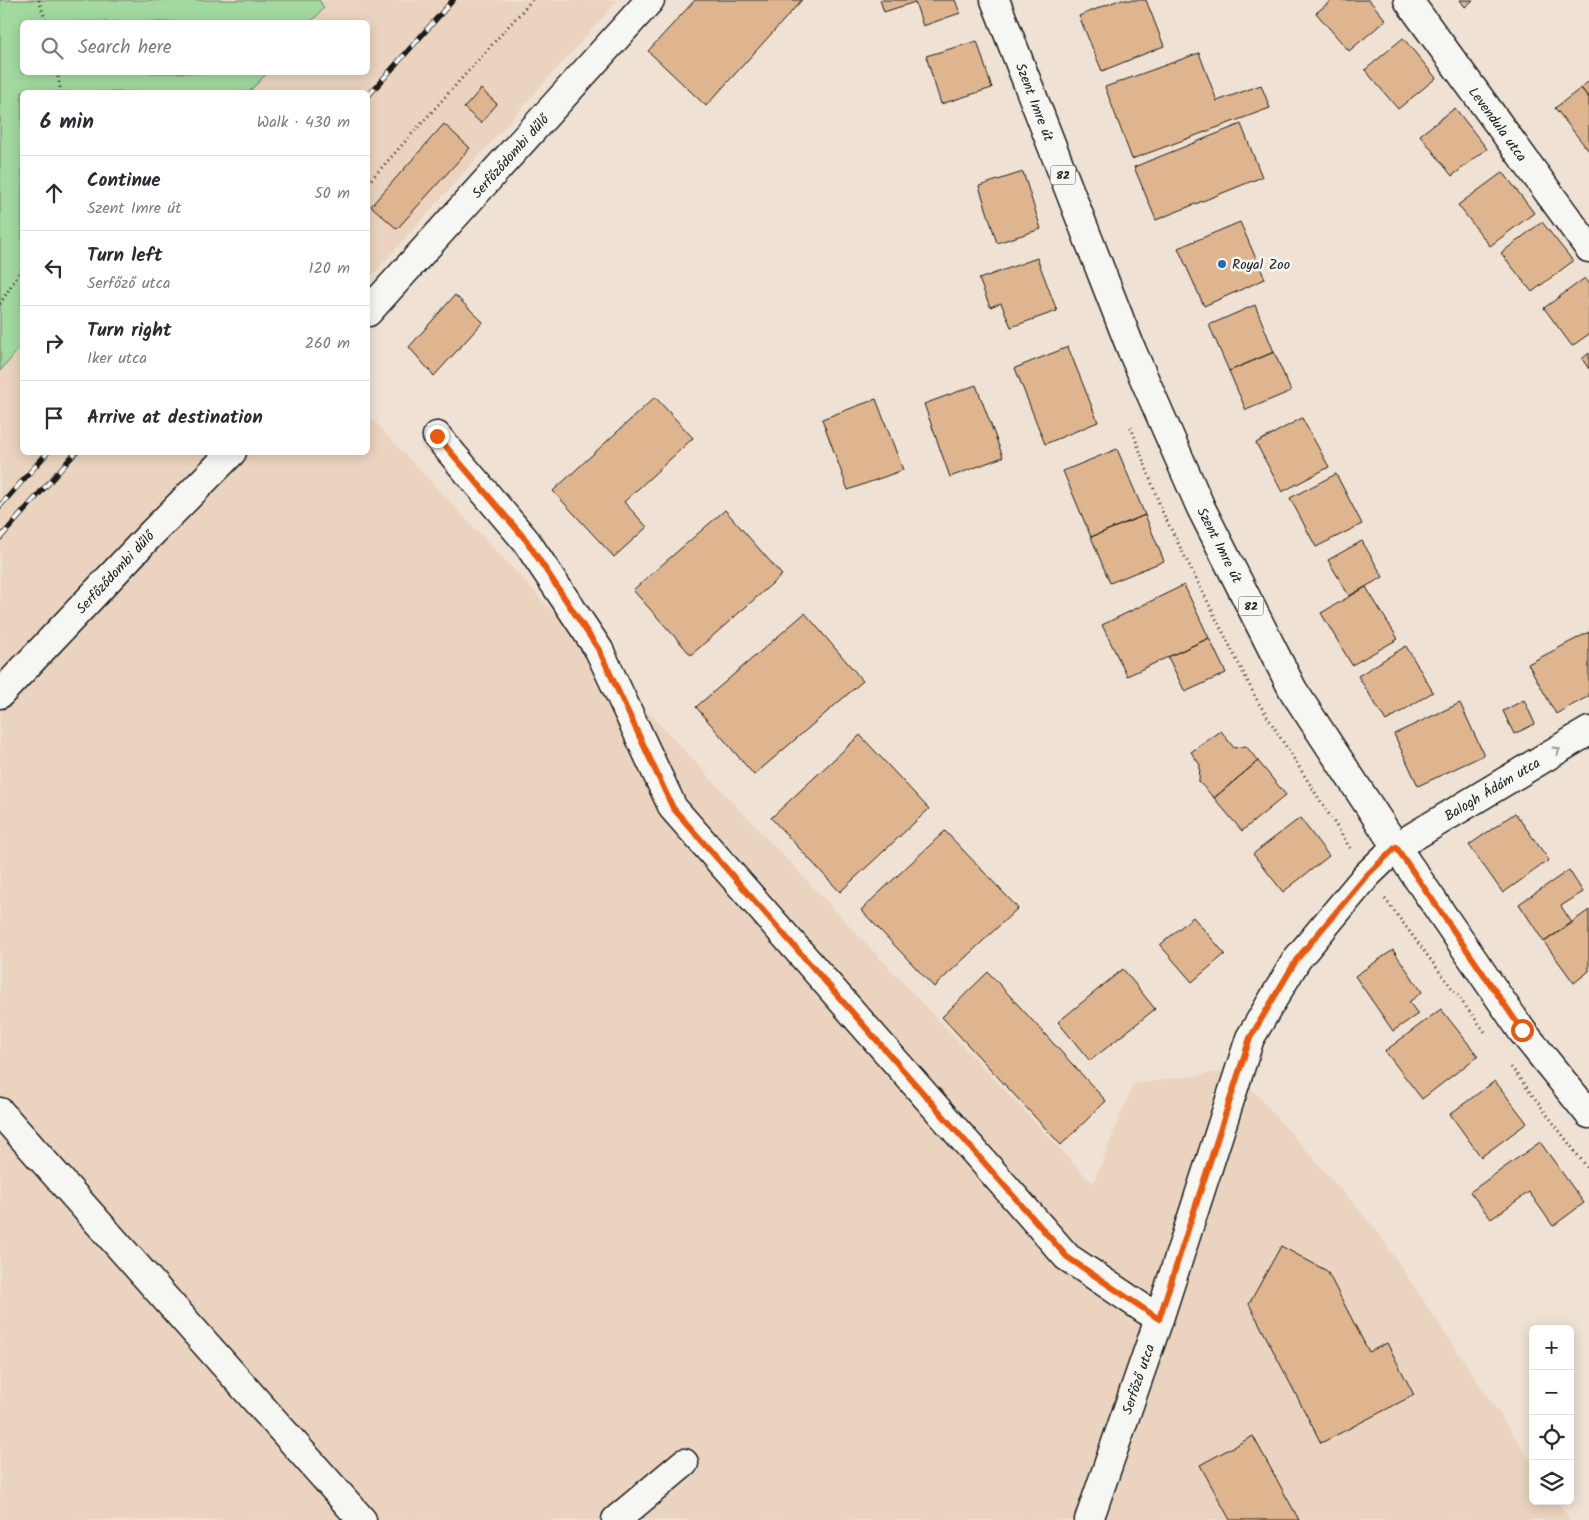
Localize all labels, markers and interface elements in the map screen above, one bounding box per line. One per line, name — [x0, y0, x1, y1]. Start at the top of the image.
search box — [20, 20, 370, 75]
text: Search here — [78, 33, 172, 63]
icon: search — [38, 34, 66, 62]
street label: Szent Imre út — [1009, 60, 1059, 145]
street label: Levendula utca — [1462, 83, 1532, 167]
text: 6 min — [40, 106, 94, 139]
street label: Serfőződombi dűlő — [467, 108, 556, 204]
text: Walk · 430 m — [257, 110, 350, 135]
text: Continue — [87, 166, 160, 196]
road number: 82 — [1050, 166, 1076, 184]
icon: ahead — [40, 179, 68, 207]
text: 50 m — [314, 181, 350, 206]
text: Szent Imre út — [87, 196, 181, 221]
text: Turn left — [87, 241, 162, 271]
icon: left — [40, 254, 68, 282]
place label: Royal Zoo — [1232, 254, 1290, 276]
text: 120 m — [309, 256, 350, 281]
marker: Royal Zoo — [1216, 258, 1228, 270]
text: Serfőző utca — [87, 271, 170, 296]
text: Turn right — [87, 316, 172, 346]
icon: right — [40, 329, 68, 357]
text: 260 m — [305, 331, 350, 356]
text: Iker utca — [87, 346, 147, 371]
text: Arrive at destination — [87, 403, 263, 433]
icon: arrive — [40, 404, 68, 432]
route end — [426, 425, 449, 448]
street label: Szent Imre út — [1191, 504, 1248, 588]
street label: Serfőződombi dűlő — [71, 525, 161, 619]
road number: 82 — [1238, 596, 1264, 616]
one-way arrow — [1552, 746, 1561, 756]
street label: Balogh Ádám utca — [1440, 752, 1545, 827]
route start — [1511, 1019, 1534, 1042]
map controls — [1529, 1325, 1574, 1505]
button: + — [1529, 1325, 1574, 1370]
street label: Serfőző utca — [1117, 1341, 1161, 1417]
button: − — [1529, 1370, 1574, 1415]
button: locate — [1529, 1415, 1574, 1460]
button: layers — [1529, 1460, 1574, 1505]

